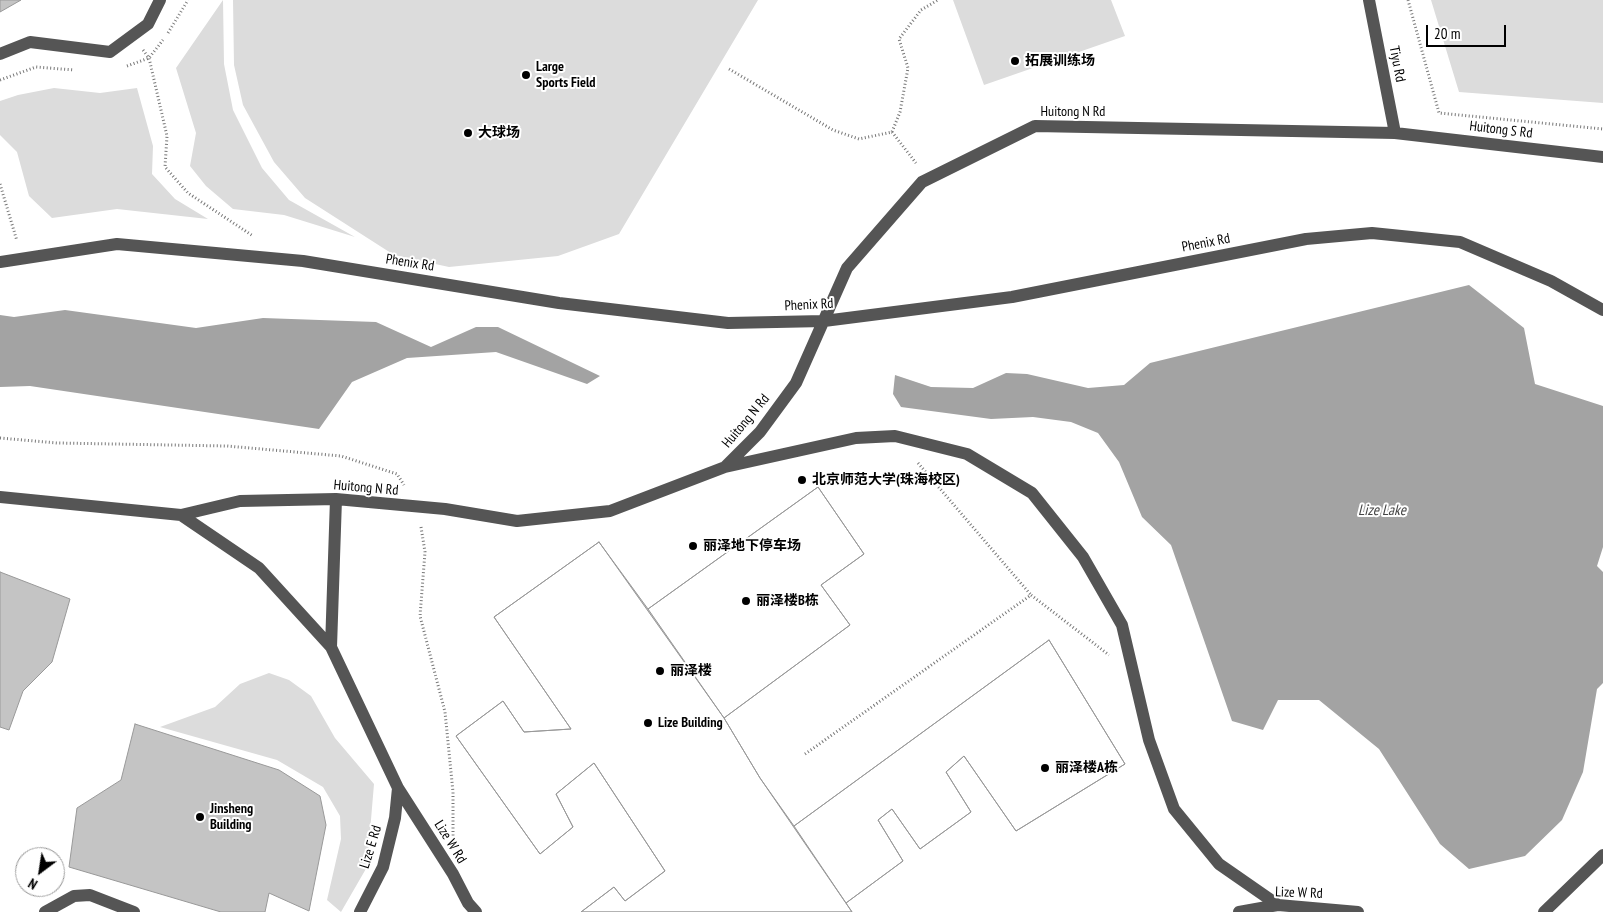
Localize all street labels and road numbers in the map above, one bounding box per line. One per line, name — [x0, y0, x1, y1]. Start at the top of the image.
street label: Tiyu Rd — [1385, 45, 1409, 83]
street label: Huitong N Rd — [1041, 104, 1105, 120]
street label: Huitong S Rd — [1469, 118, 1533, 142]
street label: Phenix Rd — [1180, 230, 1232, 256]
street label: Phenix Rd — [385, 251, 435, 275]
street label: Phenix Rd — [784, 295, 834, 315]
street label: Huitong N Rd — [719, 391, 773, 451]
street label: Huitong N Rd — [333, 477, 399, 499]
street label: Lize W Rd — [430, 817, 470, 867]
street label: Lize E Rd — [357, 823, 385, 871]
street label: Lize W Rd — [1275, 884, 1323, 902]

